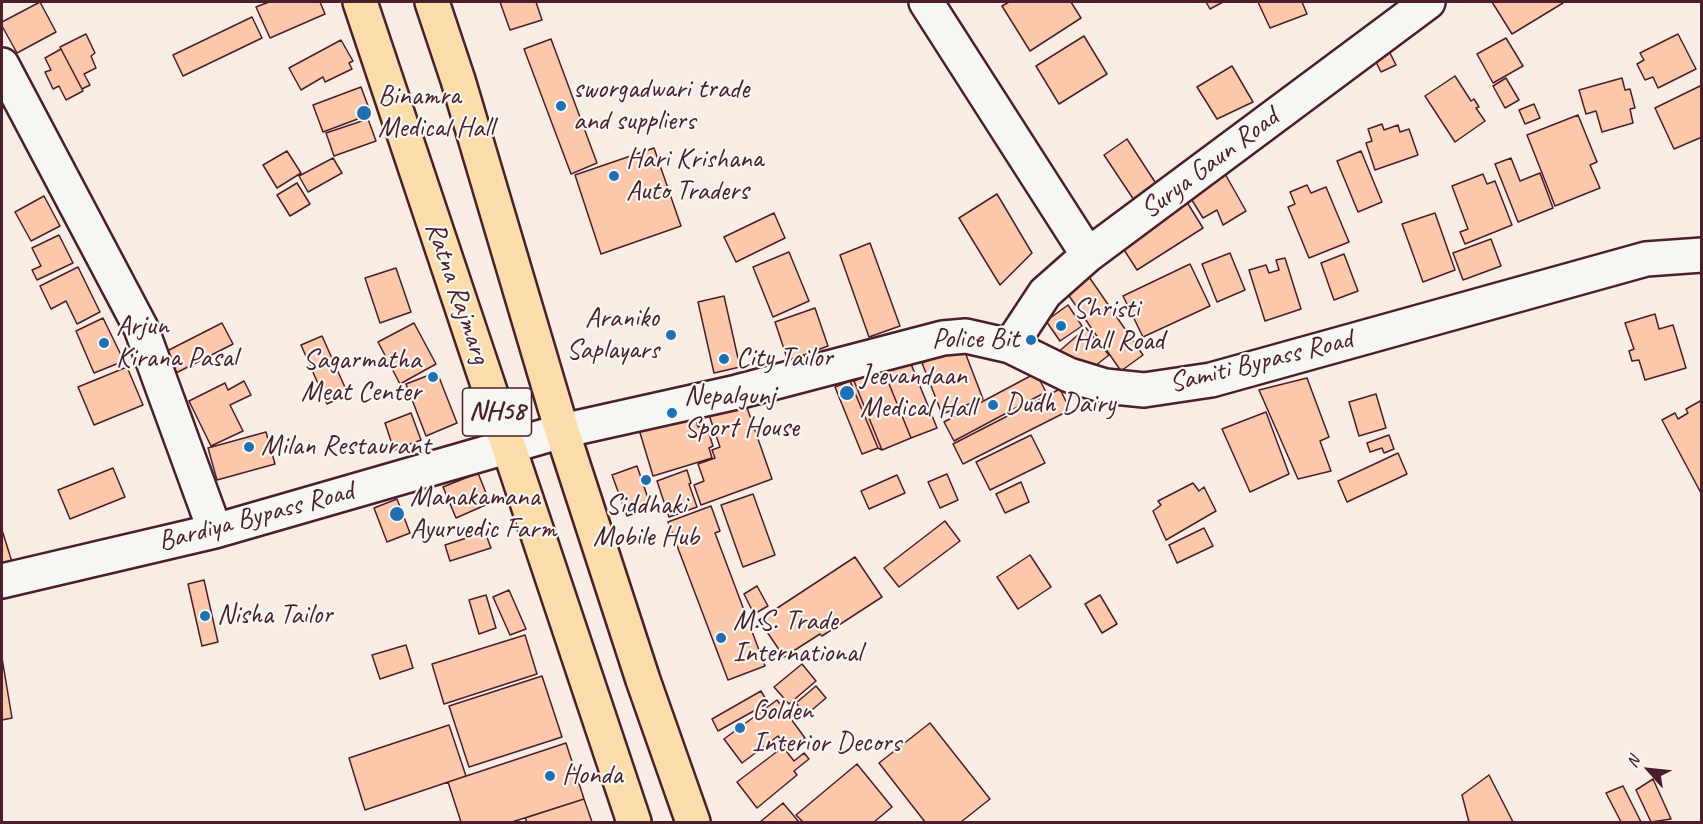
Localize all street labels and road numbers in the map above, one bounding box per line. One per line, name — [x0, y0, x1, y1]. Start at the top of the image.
street label: Surya Gaun Road — [1135, 101, 1285, 227]
street label: Ratna Rajmarg — [417, 218, 497, 368]
street label: Samiti Bypass Road — [1166, 323, 1356, 401]
road number: NH58 — [462, 388, 532, 436]
street label: Bardiya Bypass Road — [155, 475, 357, 559]

